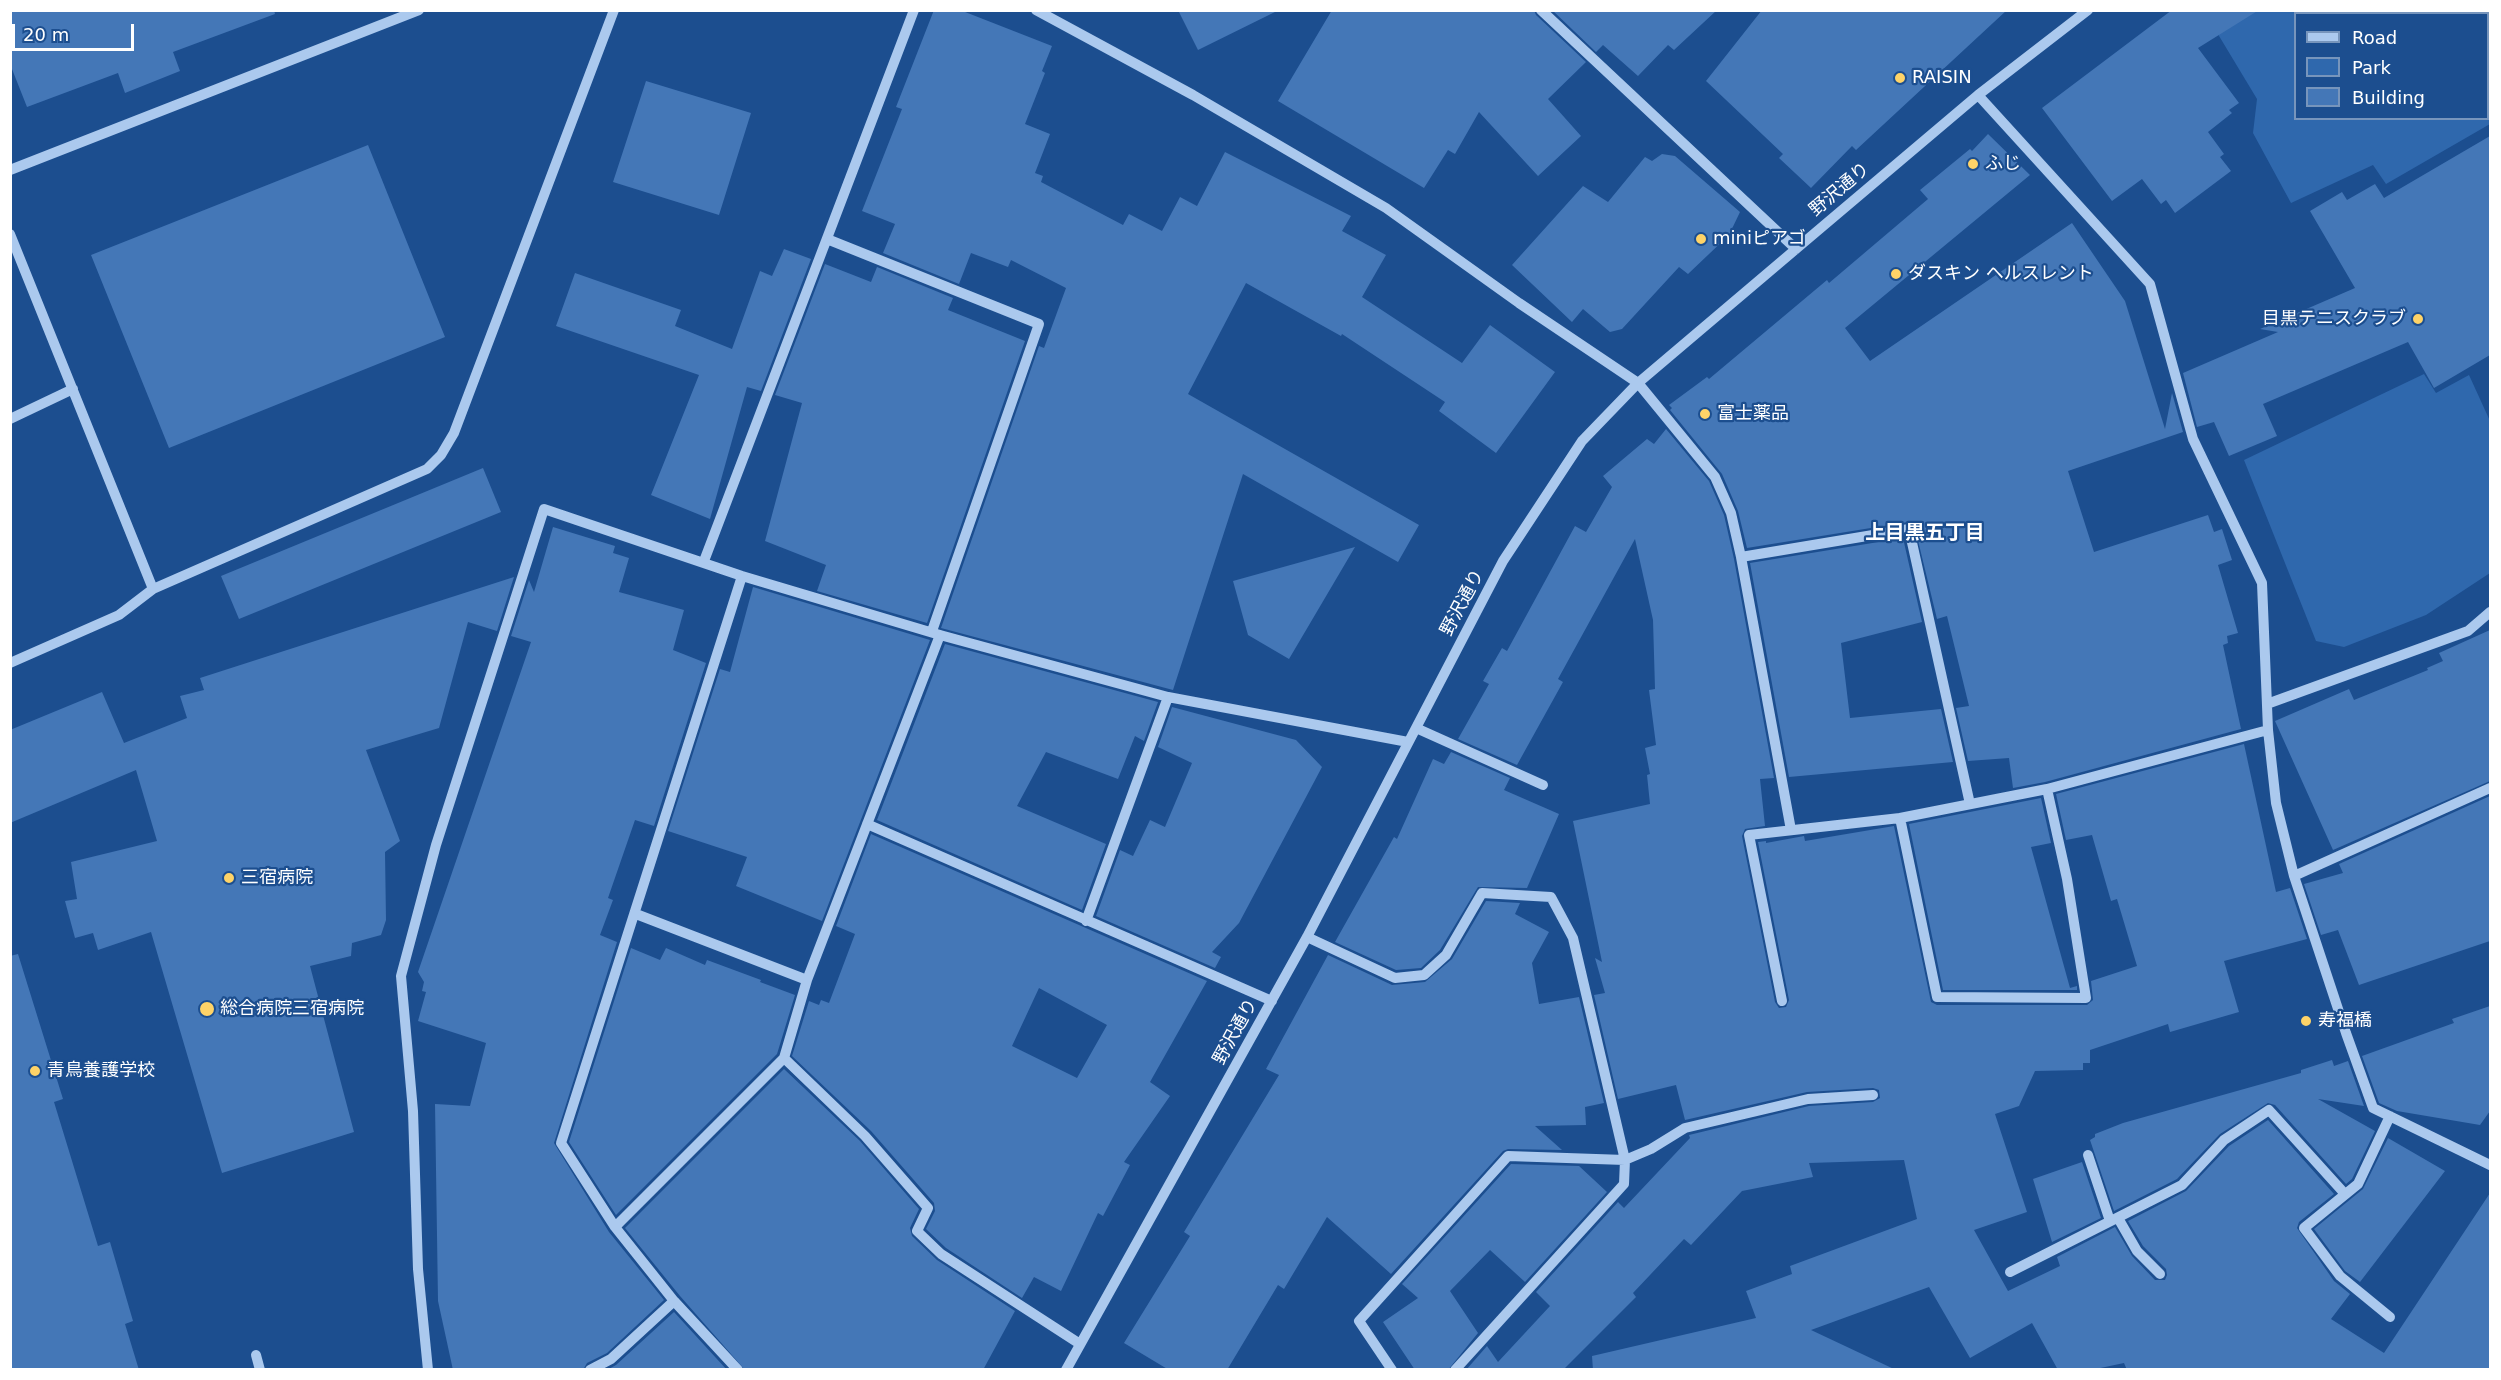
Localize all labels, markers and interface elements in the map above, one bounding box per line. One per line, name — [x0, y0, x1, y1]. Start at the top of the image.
scale bar — [15, 12, 136, 50]
legend — [2294, 12, 2489, 120]
text: 20 m — [23, 24, 69, 45]
text: Road — [2352, 27, 2397, 48]
text: Park — [2352, 57, 2391, 78]
place label: RAISIN — [1912, 67, 1972, 89]
marker: RAISIN — [1893, 71, 1907, 85]
text: Building — [2352, 87, 2425, 108]
place label: ふじ — [1985, 153, 2021, 175]
marker: ふじ — [1966, 157, 1980, 171]
street label: 野沢通り — [1805, 159, 1875, 221]
place label: miniピアゴ — [1713, 228, 1806, 250]
marker: miniピアゴ — [1694, 232, 1708, 246]
place label: ダスキン ヘルスレント — [1908, 263, 2094, 285]
marker: ダスキン ヘルスレント — [1889, 267, 1903, 281]
place label: 目黒テニスクラブ — [2262, 308, 2406, 330]
marker: 目黒テニスクラブ — [2411, 312, 2425, 326]
place label: 富士薬品 — [1717, 403, 1789, 425]
marker: 富士薬品 — [1698, 407, 1712, 421]
district label: 上目黒五丁目 — [1865, 522, 1985, 546]
street label: 野沢通り — [1437, 566, 1489, 640]
place label: 三宿病院 — [241, 867, 313, 889]
marker: 三宿病院 — [222, 871, 236, 885]
street label: 野沢通り — [1209, 995, 1263, 1069]
place label: 総合病院三宿病院 — [220, 998, 364, 1020]
marker: 総合病院三宿病院 — [198, 1000, 216, 1018]
place label: 寿福橋 — [2318, 1010, 2372, 1032]
marker: 寿福橋 — [2299, 1014, 2313, 1028]
place label: 青鳥養護学校 — [47, 1060, 155, 1082]
marker: 青鳥養護学校 — [28, 1064, 42, 1078]

